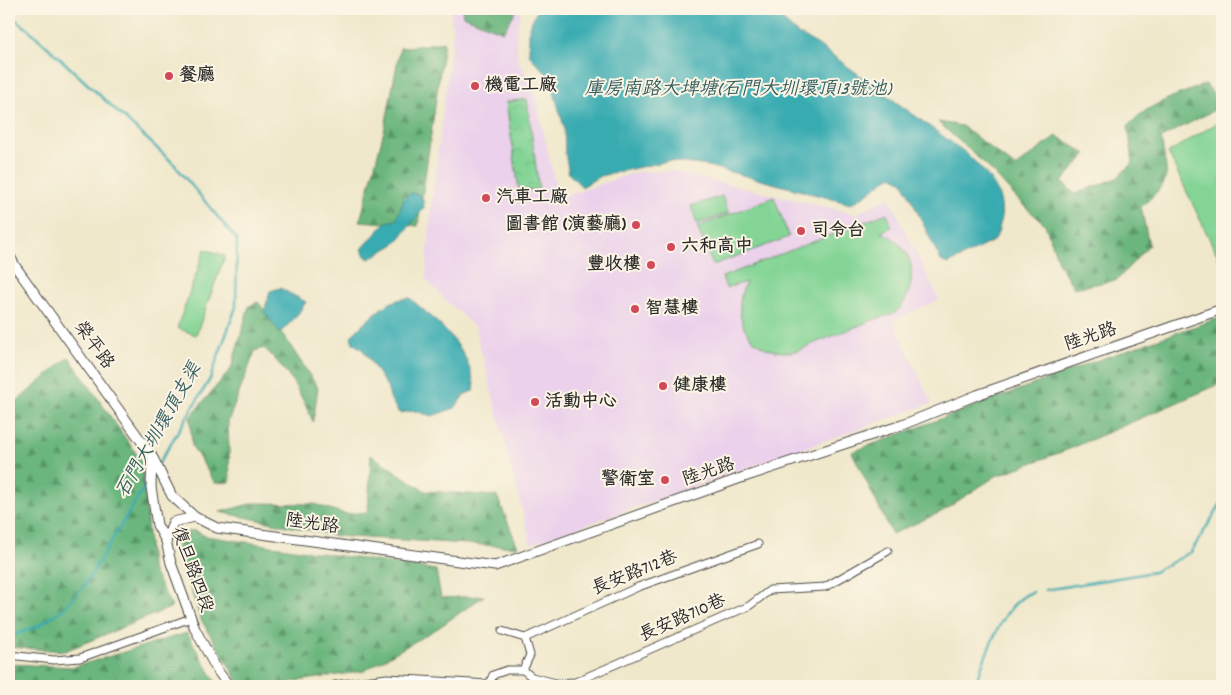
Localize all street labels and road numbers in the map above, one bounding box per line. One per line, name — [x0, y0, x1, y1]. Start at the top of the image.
street label: 榮平路 — [67, 317, 119, 375]
street label: 陸光路 — [1061, 317, 1121, 359]
street label: 陸光路 — [679, 452, 739, 494]
street label: 陸光路 — [284, 509, 340, 541]
street label: 復旦路四段 — [164, 523, 218, 617]
street label: 長安路712巷 — [588, 545, 682, 603]
street label: 長安路710巷 — [636, 589, 730, 649]

